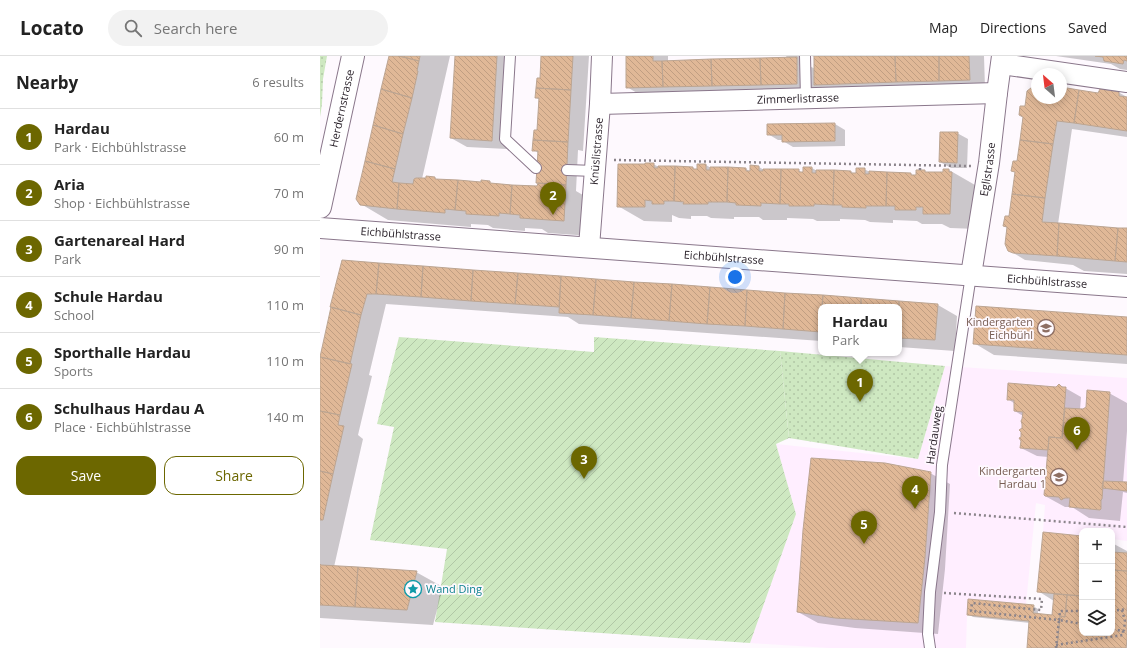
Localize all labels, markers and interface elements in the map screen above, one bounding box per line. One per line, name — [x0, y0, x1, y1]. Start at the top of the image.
search box — [108, 10, 388, 46]
text: Locato — [20, 15, 84, 41]
icon: search — [122, 17, 144, 39]
text: Search here — [154, 18, 237, 38]
text: Map — [929, 18, 958, 37]
text: Directions — [980, 18, 1046, 37]
text: Saved — [1068, 18, 1107, 37]
street label: Herdernstrasse — [325, 68, 357, 149]
north arrow — [1031, 68, 1067, 104]
text: Nearby — [16, 71, 78, 94]
text: 6 results — [252, 73, 304, 91]
street label: Zimmerlistrasse — [757, 89, 839, 107]
street label: Knüslistrasse — [586, 117, 606, 185]
text: Hardau — [54, 118, 110, 138]
text: 1 — [25, 128, 33, 146]
text: 60 m — [274, 128, 304, 146]
text: Park · Eichbühlstrasse — [54, 138, 186, 156]
street label: Eglistrasse — [976, 142, 998, 197]
text: Aria — [54, 174, 85, 194]
pin: 2 — [540, 182, 566, 215]
text: 2 — [25, 184, 33, 202]
text: 70 m — [274, 184, 304, 202]
text: Shop · Eichbühlstrasse — [54, 194, 190, 212]
street label: Eichbühlstrasse — [360, 223, 441, 244]
text: Gartenareal Hard — [54, 230, 185, 250]
text: 3 — [25, 240, 33, 258]
text: 90 m — [274, 240, 304, 258]
street label: Eichbühlstrasse — [683, 247, 765, 267]
text: Park — [54, 250, 81, 268]
your location — [725, 267, 745, 287]
street label: Eichbühlstrasse — [1006, 270, 1088, 291]
text: Schule Hardau — [54, 286, 163, 306]
text: 4 — [25, 296, 33, 314]
text: 110 m — [266, 296, 304, 314]
popup — [818, 304, 902, 356]
text: School — [54, 306, 94, 324]
text: Hardau — [832, 311, 888, 331]
place label: Kindergarten Eichbühl — [966, 314, 1033, 342]
school or university icon: Kindergarten Eichbühl — [1036, 318, 1056, 338]
text: Park — [832, 331, 859, 349]
text: Sporthalle Hardau — [54, 342, 191, 362]
text: 5 — [25, 352, 33, 370]
text: 110 m — [266, 352, 304, 370]
text: Sports — [54, 362, 93, 380]
pin: 1 — [847, 369, 873, 402]
text: Schulhaus Hardau A — [54, 398, 204, 418]
street label: Hardauweg — [922, 405, 945, 465]
text: 6 — [25, 408, 33, 426]
text: 140 m — [266, 408, 304, 426]
pin: 6 — [1064, 417, 1090, 450]
text: Place · Eichbühlstrasse — [54, 418, 191, 436]
pin: 3 — [571, 446, 597, 479]
button: Save — [16, 456, 156, 495]
button: Share — [164, 456, 304, 495]
place label: Kindergarten Hardau 1 — [979, 463, 1046, 491]
school or university icon: Kindergarten Hardau 1 — [1049, 467, 1069, 487]
pin: 4 — [902, 476, 928, 509]
pin: 5 — [851, 511, 877, 544]
map controls — [1079, 528, 1115, 636]
button: + — [1079, 528, 1115, 564]
button: − — [1079, 564, 1115, 600]
place icon: Wand Ding — [403, 579, 423, 599]
place label: Wand Ding — [426, 581, 482, 596]
button: layers — [1079, 600, 1115, 636]

